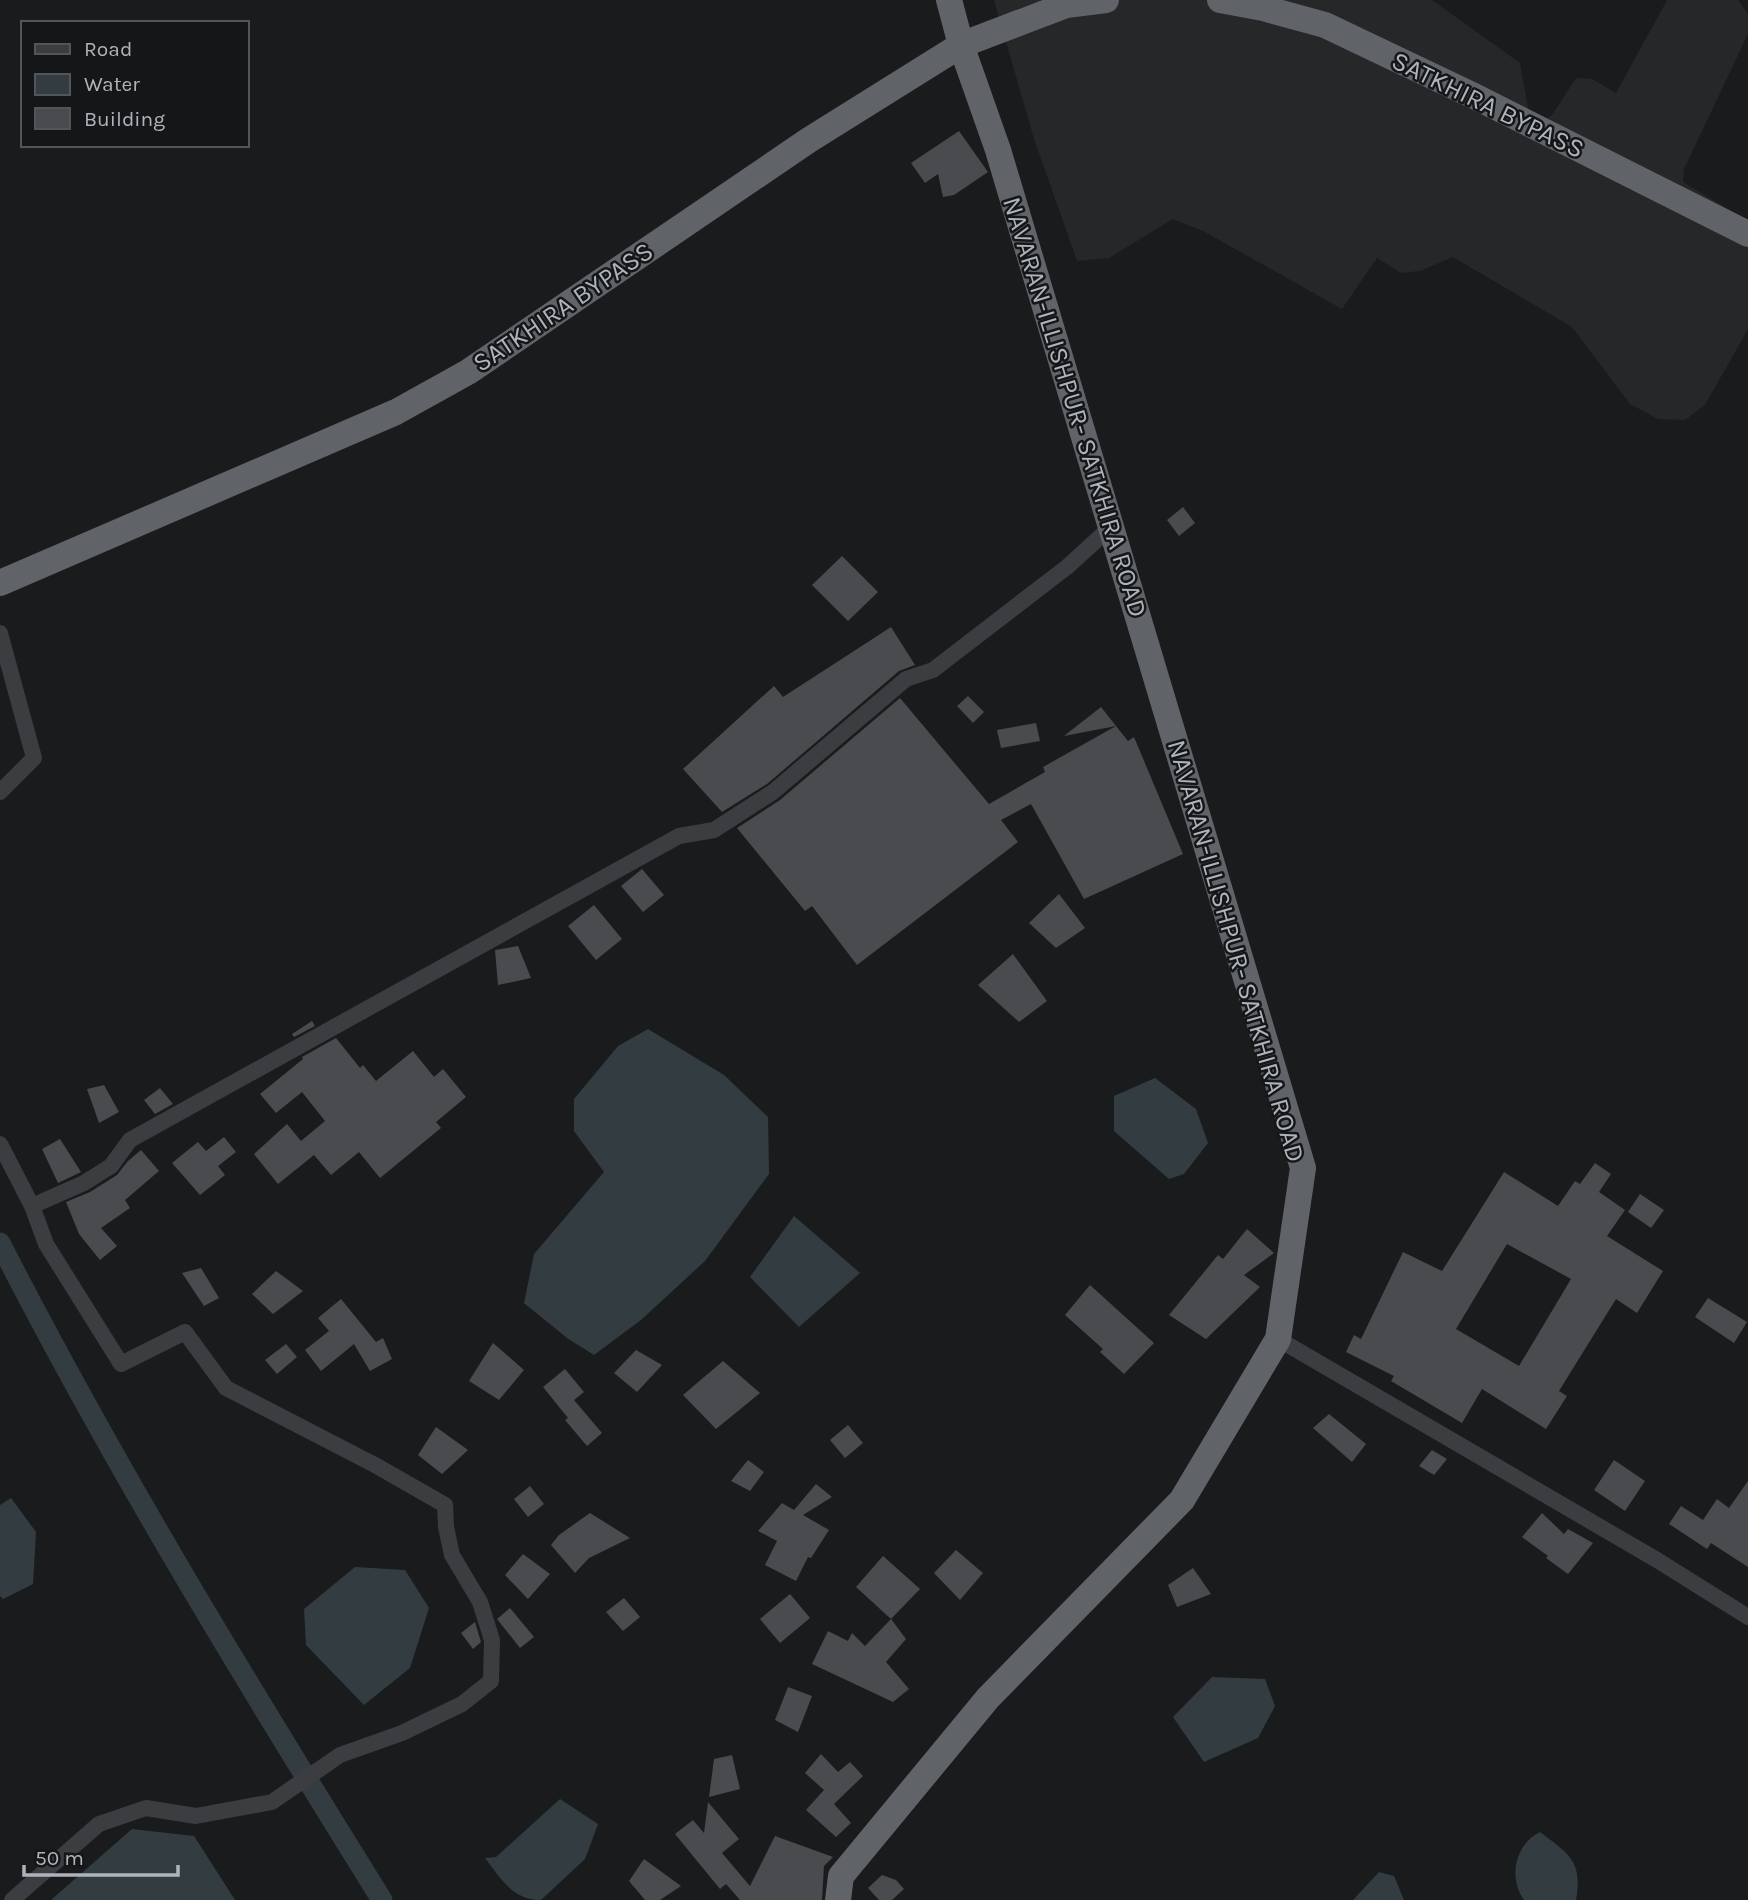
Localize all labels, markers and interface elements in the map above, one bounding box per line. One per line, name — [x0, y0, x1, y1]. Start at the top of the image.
legend — [21, 21, 248, 147]
text: Road — [84, 37, 132, 61]
street label: SATKHIRA BYPASS — [1387, 45, 1589, 165]
text: Water — [84, 72, 140, 96]
text: Building — [84, 107, 165, 131]
street label: NAVARAN-ILLISHPUR- SATKHIRA ROAD — [996, 193, 1154, 621]
street label: SATKHIRA BYPASS — [467, 235, 659, 379]
street label: NAVARAN-ILLISHPUR- SATKHIRA ROAD — [1161, 736, 1311, 1166]
scale bar — [24, 1834, 178, 1878]
text: 50 m — [35, 1846, 84, 1870]

